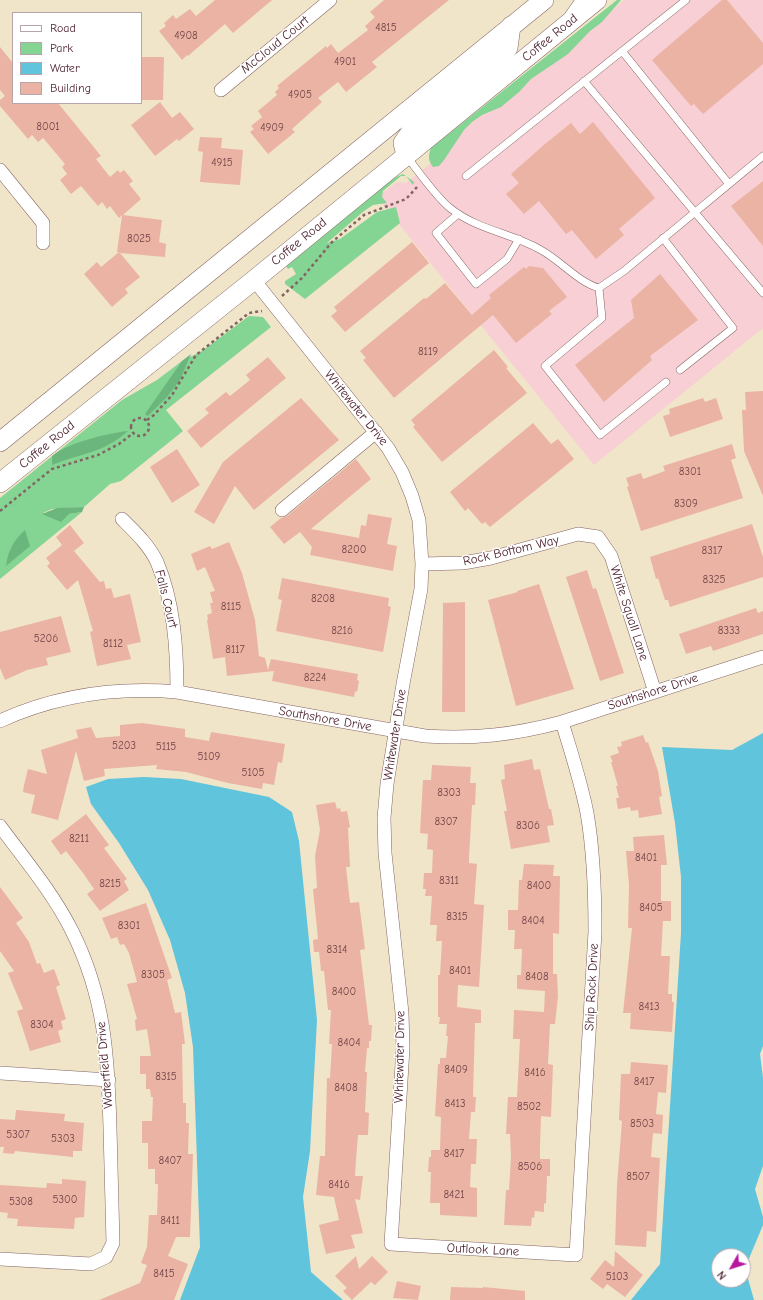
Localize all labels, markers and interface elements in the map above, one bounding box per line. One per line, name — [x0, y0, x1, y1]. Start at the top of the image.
street label: Coffee Road — [519, 11, 581, 65]
legend — [12, 12, 142, 104]
street label: McCloud Court — [238, 13, 312, 77]
text: Road — [50, 21, 76, 35]
house number: 4815 — [375, 21, 397, 35]
house number: 4908 — [174, 29, 198, 43]
text: Park — [50, 41, 73, 55]
house number: 4901 — [334, 55, 356, 69]
text: Water — [50, 61, 80, 75]
text: Building — [50, 81, 91, 95]
house number: 4905 — [288, 88, 312, 102]
house number: 8001 — [36, 120, 60, 134]
house number: 4909 — [260, 121, 284, 135]
house number: 4915 — [211, 156, 233, 170]
street label: Coffee Road — [268, 215, 330, 269]
house number: 8025 — [127, 232, 151, 246]
house number: 8119 — [418, 345, 438, 359]
street label: Whitewater Drive — [321, 367, 391, 449]
street label: Coffee Road — [16, 418, 78, 472]
house number: 8301 — [679, 465, 701, 479]
house number: 8309 — [674, 497, 698, 511]
street label: Rock Bottom Way — [461, 532, 561, 570]
house number: 8200 — [342, 543, 366, 557]
house number: 8317 — [702, 544, 722, 558]
street label: White Squall Lane — [606, 563, 652, 663]
street label: Falls Court — [151, 568, 181, 630]
house number: 8325 — [703, 573, 725, 587]
house number: 8208 — [311, 592, 335, 606]
house number: 8115 — [221, 600, 241, 614]
house number: 8216 — [331, 624, 353, 638]
house number: 8333 — [718, 624, 740, 638]
house number: 5206 — [34, 632, 58, 646]
house number: 8112 — [103, 637, 123, 651]
house number: 8117 — [225, 643, 245, 657]
street label: Southshore Drive — [606, 670, 700, 714]
house number: 8224 — [304, 671, 326, 685]
street label: Whitewater Drive — [380, 688, 410, 782]
street label: Southshore Drive — [277, 703, 373, 735]
house number: 5203 — [112, 739, 136, 753]
house number: 5115 — [156, 740, 176, 754]
house number: 5109 — [198, 750, 220, 764]
house number: 5105 — [242, 766, 264, 780]
house number: 8303 — [437, 786, 461, 800]
house number: 8307 — [434, 815, 458, 829]
house number: 8306 — [516, 819, 540, 833]
house number: 8211 — [69, 832, 89, 846]
house number: 8401 — [635, 851, 657, 865]
house number: 8311 — [439, 874, 459, 888]
house number: 8215 — [99, 877, 121, 891]
house number: 8400 — [527, 879, 551, 893]
house number: 8405 — [639, 901, 663, 915]
house number: 8315 — [446, 910, 468, 924]
house number: 8404 — [521, 914, 545, 928]
house number: 8301 — [118, 919, 140, 933]
house number: 8314 — [327, 943, 347, 957]
street label: Ship Rock Drive — [582, 943, 602, 1031]
house number: 8401 — [449, 964, 471, 978]
house number: 8305 — [141, 968, 165, 982]
house number: 8408 — [525, 970, 549, 984]
house number: 8400 — [332, 985, 356, 999]
house number: 8413 — [639, 1000, 659, 1014]
street label: Whitewater Drive — [391, 1011, 409, 1103]
house number: 8304 — [30, 1018, 54, 1032]
street label: Waterfield Drive — [93, 1021, 117, 1109]
house number: 8404 — [337, 1036, 361, 1050]
house number: 8409 — [444, 1063, 468, 1077]
house number: 8416 — [524, 1066, 546, 1080]
house number: 8315 — [155, 1070, 177, 1084]
house number: 8417 — [634, 1075, 654, 1089]
house number: 8408 — [334, 1081, 358, 1095]
house number: 8413 — [445, 1097, 465, 1111]
house number: 8502 — [517, 1100, 541, 1114]
house number: 8503 — [630, 1117, 654, 1131]
house number: 5307 — [6, 1128, 30, 1142]
house number: 5303 — [51, 1132, 75, 1146]
house number: 8417 — [444, 1147, 464, 1161]
house number: 8407 — [159, 1154, 181, 1168]
house number: 8506 — [518, 1160, 542, 1174]
house number: 8507 — [626, 1170, 650, 1184]
house number: 8416 — [328, 1178, 350, 1192]
house number: 8421 — [443, 1188, 465, 1202]
house number: 5300 — [53, 1193, 77, 1207]
house number: 5308 — [9, 1195, 33, 1209]
house number: 8411 — [160, 1214, 180, 1228]
street label: Outlook Lane — [446, 1240, 520, 1260]
north arrow — [711, 1248, 751, 1288]
house number: 8415 — [153, 1267, 175, 1281]
text: N — [715, 1268, 729, 1282]
house number: 5103 — [606, 1270, 628, 1284]

